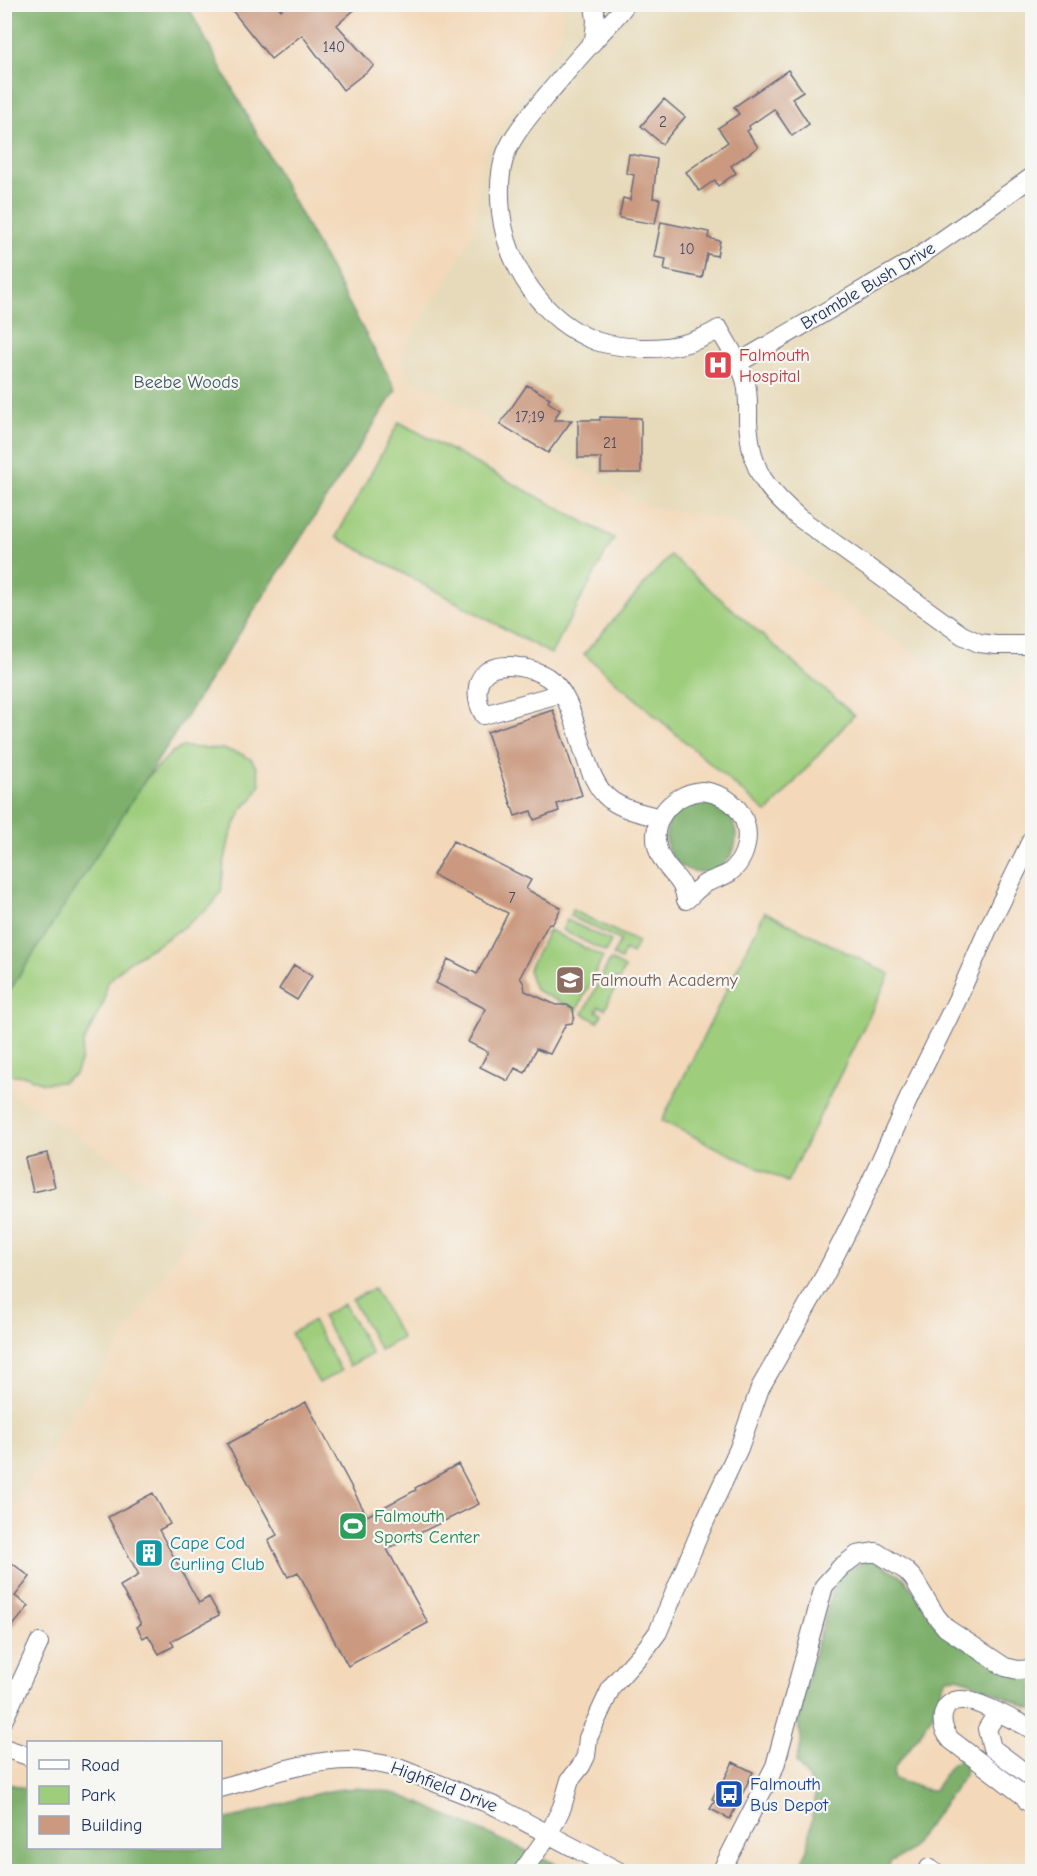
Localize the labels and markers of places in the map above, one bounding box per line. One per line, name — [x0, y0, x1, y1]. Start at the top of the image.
place label: Falmouth Hospital — [739, 345, 810, 387]
hospital icon: Falmouth Hospital — [702, 349, 734, 381]
school or university icon: Falmouth Academy — [554, 964, 586, 996]
place label: Falmouth Academy — [591, 970, 739, 991]
place label: Falmouth Sports Center — [374, 1506, 480, 1548]
sports icon: Falmouth Sports Center — [337, 1510, 369, 1542]
place label: Cape Cod Curling Club — [170, 1533, 265, 1575]
building icon: Cape Cod Curling Club — [133, 1537, 165, 1569]
place label: Falmouth Bus Depot — [750, 1774, 829, 1816]
bus stop icon: Falmouth Bus Depot — [713, 1778, 745, 1810]

